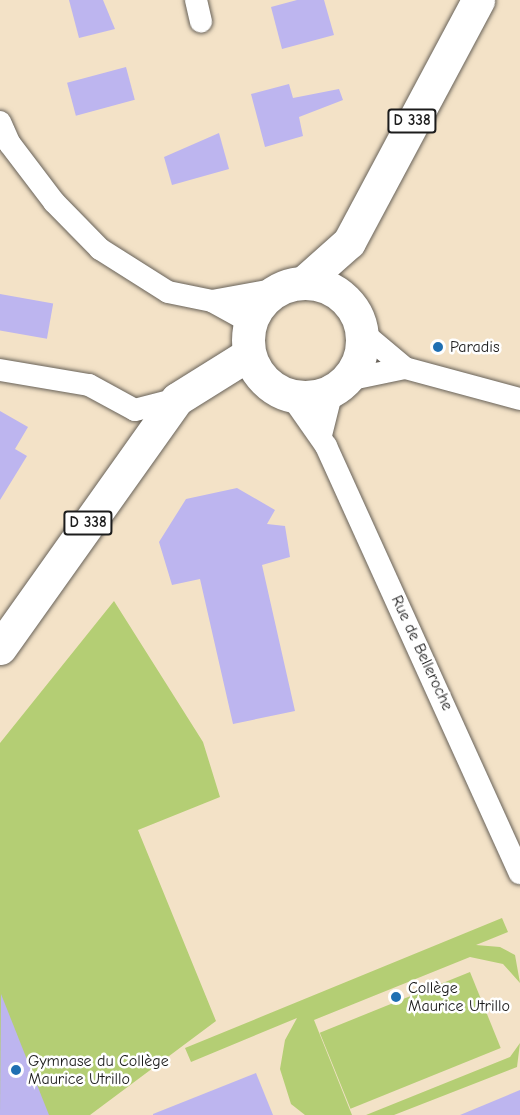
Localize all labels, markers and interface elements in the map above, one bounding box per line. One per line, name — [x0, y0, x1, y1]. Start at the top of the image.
road number: D 338 — [386, 109, 438, 133]
place label: Paradis — [450, 337, 500, 357]
marker: Paradis — [431, 340, 445, 354]
road number: D 338 — [62, 511, 113, 535]
street label: Rue de Belleroche — [387, 592, 457, 714]
place label: Collège Maurice Utrillo — [408, 978, 510, 1016]
marker: Collège Maurice Utrillo — [389, 990, 403, 1004]
place label: Gymnase du Collège Maurice Utrillo — [28, 1051, 169, 1089]
marker: Gymnase du Collège Maurice Utrillo — [9, 1063, 23, 1077]

